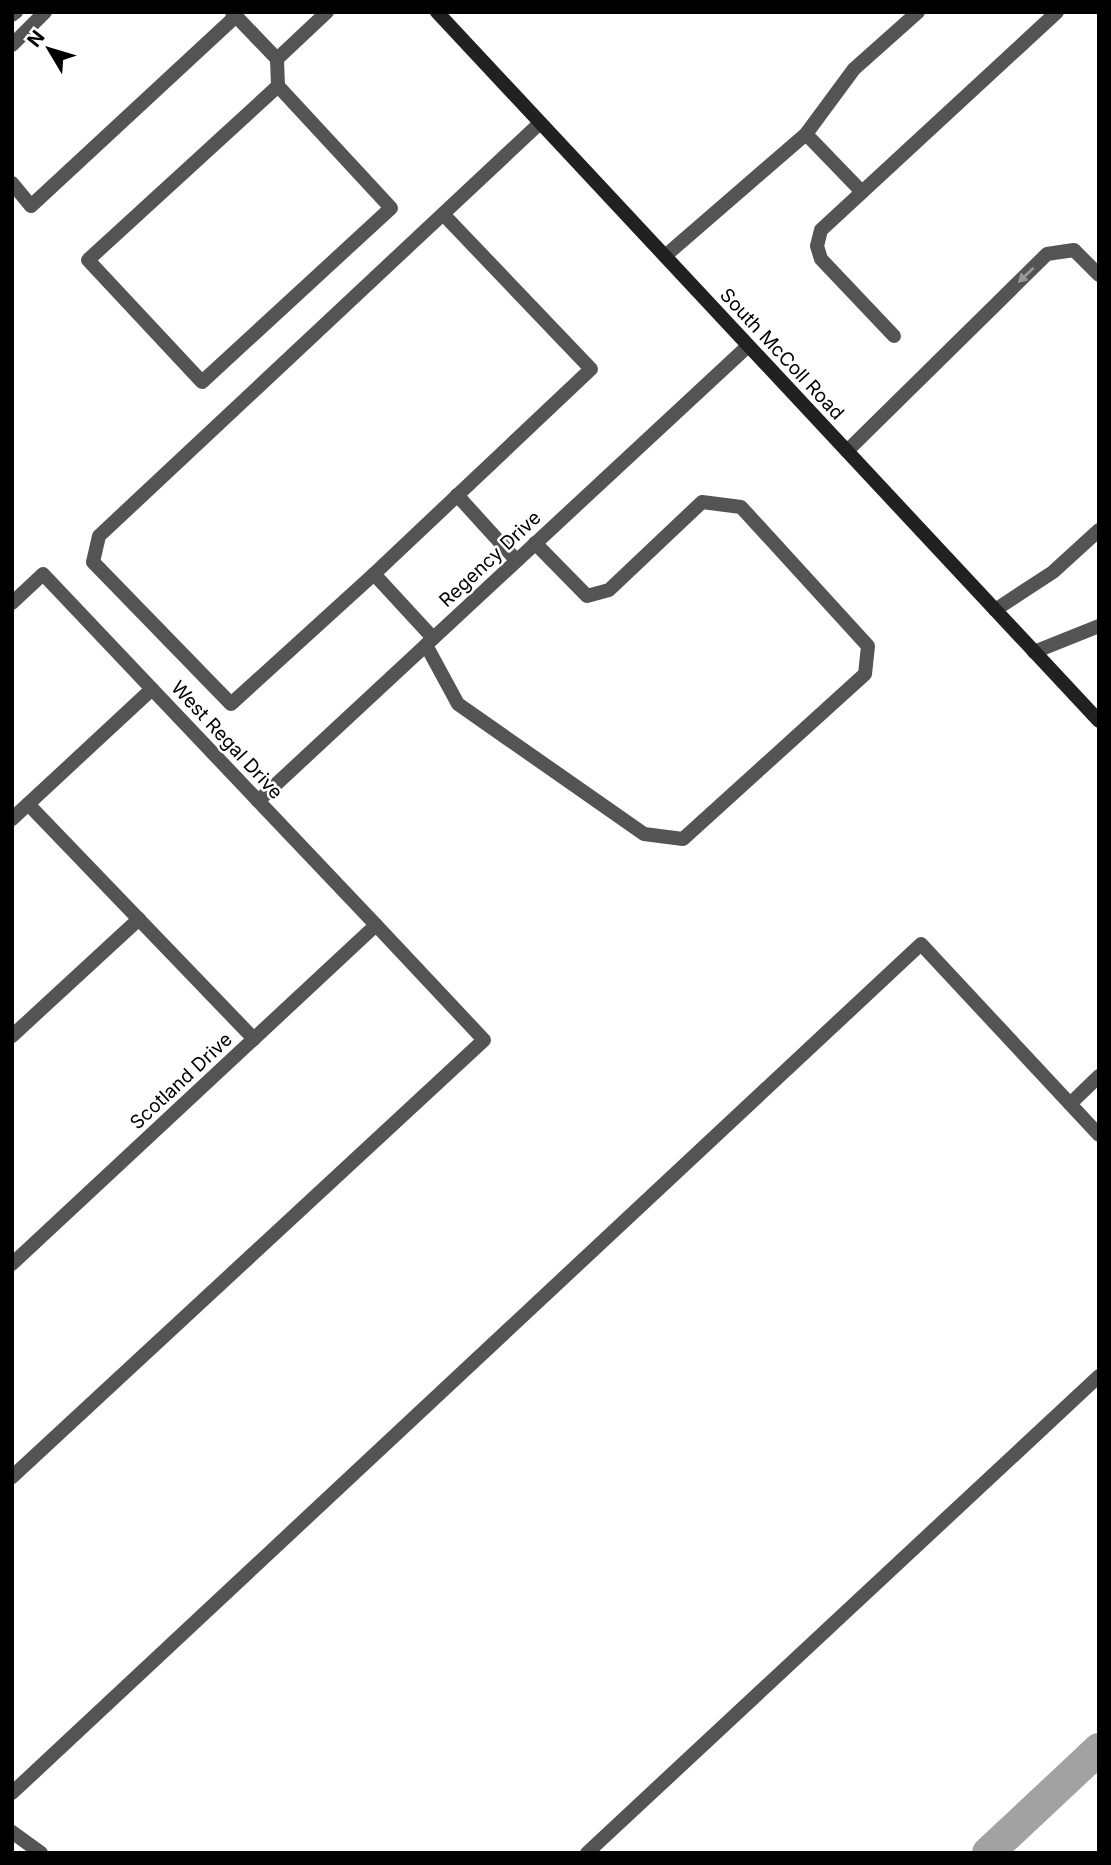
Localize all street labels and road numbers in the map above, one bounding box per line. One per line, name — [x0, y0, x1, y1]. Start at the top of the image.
street label: South McColl Road — [715, 284, 849, 424]
street label: Regency Drive — [434, 506, 546, 612]
street label: West Regal Drive — [166, 676, 288, 804]
street label: Scotland Drive — [125, 1028, 237, 1134]

